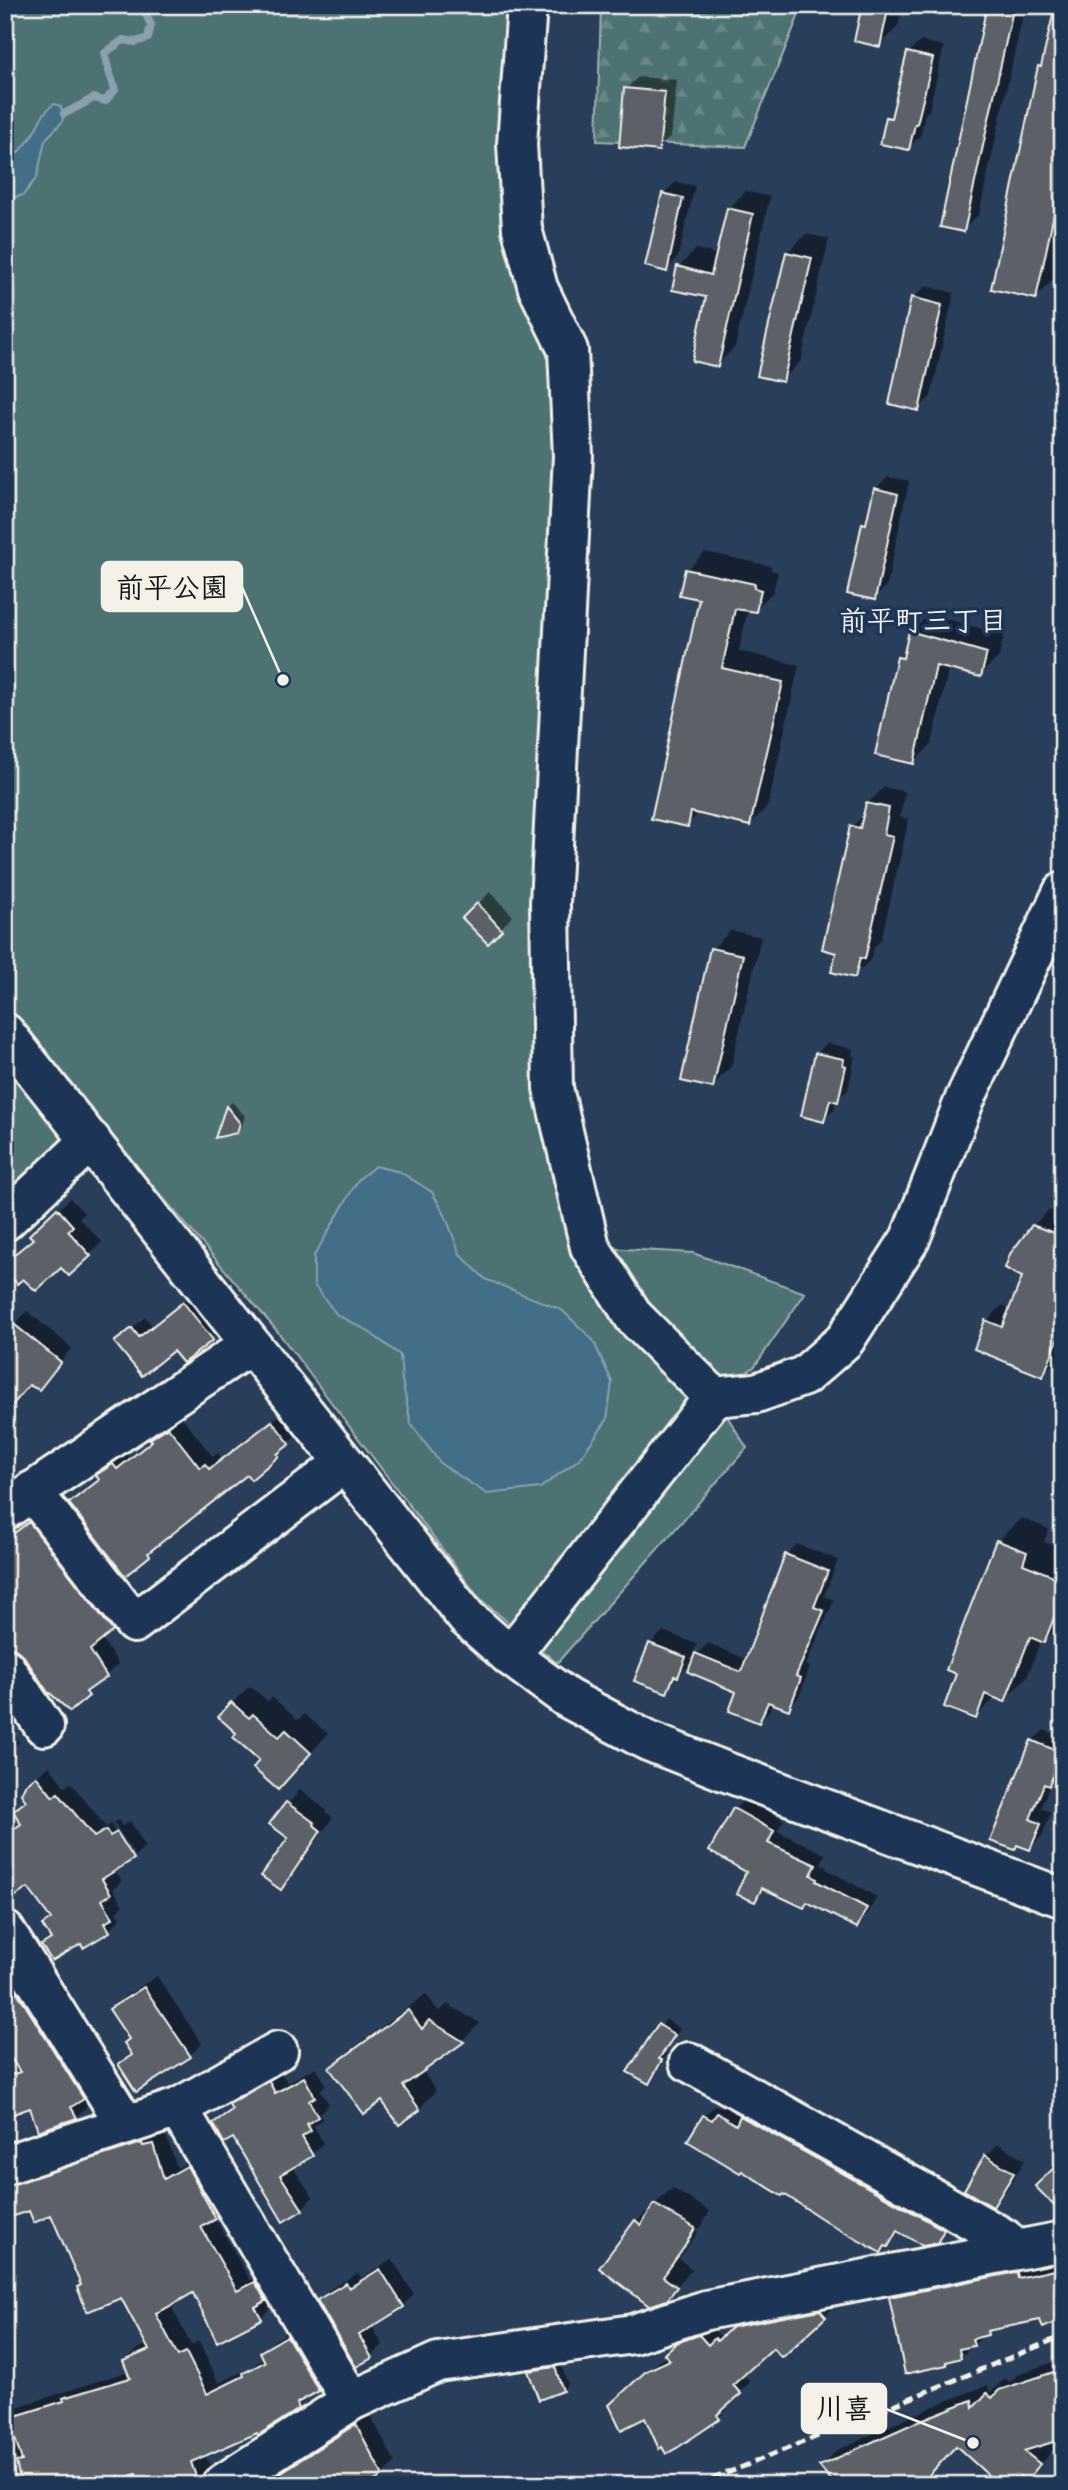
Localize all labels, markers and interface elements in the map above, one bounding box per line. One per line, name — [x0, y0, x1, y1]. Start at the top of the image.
callout: 前平公園 — [102, 562, 242, 611]
text: 前平公園 — [116, 572, 228, 612]
district label: 前平町三丁目 — [839, 605, 1007, 645]
callout: 川喜 — [802, 2384, 886, 2433]
text: 川喜 — [816, 2393, 872, 2433]

